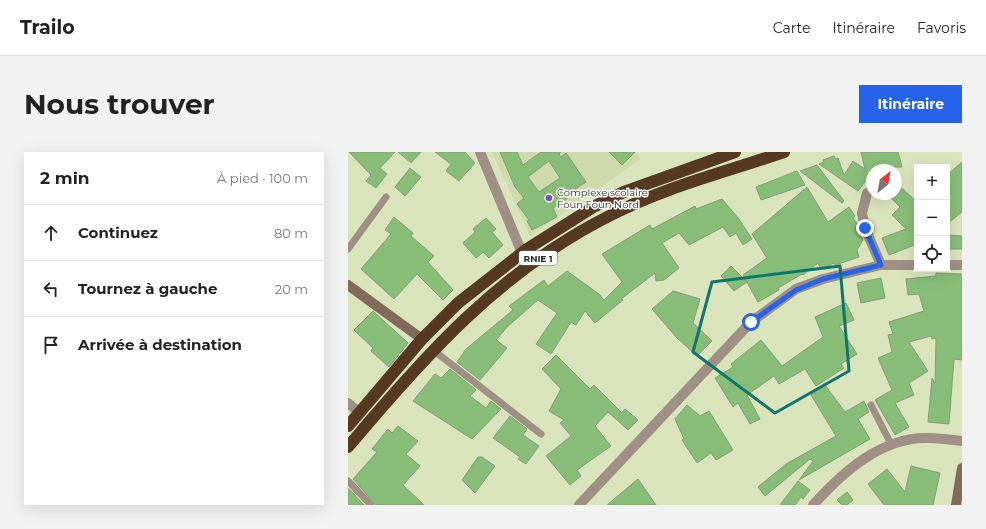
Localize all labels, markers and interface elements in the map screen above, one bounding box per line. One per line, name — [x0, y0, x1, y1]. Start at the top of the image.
text: Trailo — [20, 16, 75, 39]
text: Carte — [773, 19, 810, 37]
text: Itinéraire — [832, 19, 895, 37]
text: Favoris — [917, 19, 966, 37]
button: Itinéraire — [859, 85, 962, 123]
text: Nous trouver — [24, 87, 215, 121]
north arrow — [866, 164, 902, 200]
map controls — [914, 164, 950, 272]
button: + — [914, 164, 950, 200]
text: 2 min — [40, 168, 90, 188]
text: À pied · 100 m — [217, 170, 308, 186]
place label: Complexe scolaire Foun Foun Nord — [557, 186, 648, 211]
marker: Complexe scolaire Foun Foun Nord — [544, 193, 554, 203]
button: − — [914, 200, 950, 236]
route end — [856, 219, 874, 237]
icon: ahead — [40, 222, 62, 244]
text: Continuez — [78, 223, 158, 242]
text: 80 m — [274, 225, 308, 241]
button: locate — [914, 236, 950, 272]
road number: RNIE 1 — [519, 251, 557, 265]
icon: left — [40, 278, 62, 300]
text: Tournez à gauche — [78, 279, 217, 298]
text: 20 m — [275, 281, 308, 297]
route start — [742, 313, 760, 331]
icon: arrive — [40, 334, 62, 356]
text: Arrivée à destination — [78, 335, 242, 354]

